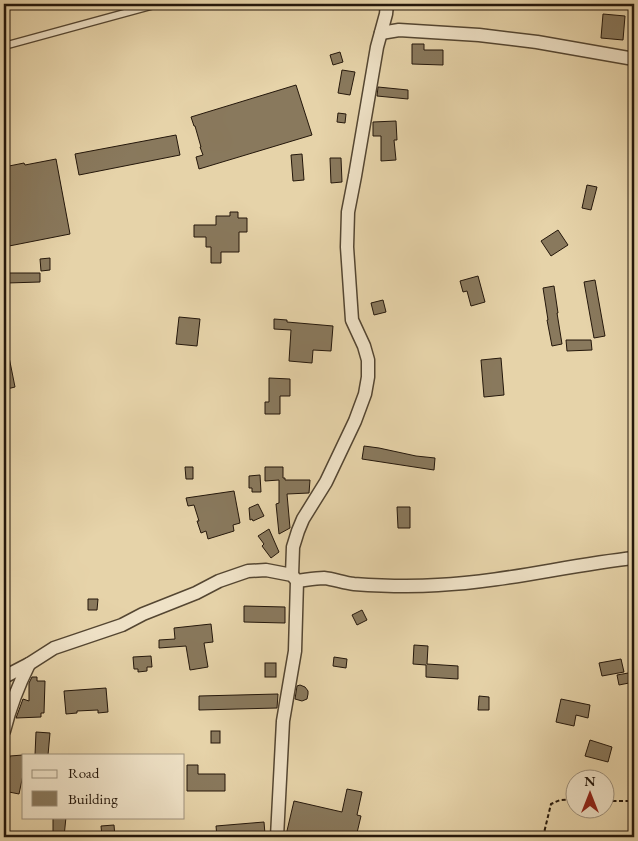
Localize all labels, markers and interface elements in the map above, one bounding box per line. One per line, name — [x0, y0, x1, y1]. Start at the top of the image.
legend — [22, 754, 185, 818]
text: Road — [68, 763, 100, 782]
north arrow — [566, 768, 616, 818]
text: N — [584, 772, 596, 790]
text: Building — [68, 789, 118, 808]

